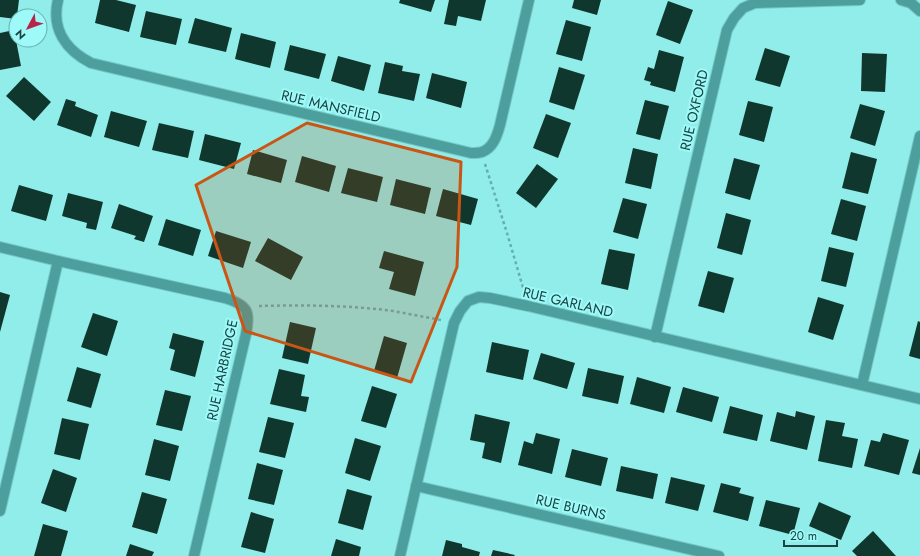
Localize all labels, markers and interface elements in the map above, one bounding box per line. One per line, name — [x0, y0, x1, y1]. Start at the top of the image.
north arrow — [8, 8, 48, 48]
text: N — [12, 26, 29, 43]
street label: RUE OXFORD — [675, 68, 713, 152]
street label: RUE MANSFIELD — [279, 85, 383, 127]
street label: RUE GARLAND — [521, 282, 615, 322]
street label: RUE HARBRIDGE — [202, 318, 242, 422]
street label: RUE BURNS — [534, 489, 608, 525]
scale bar — [784, 522, 837, 548]
text: 20 m — [790, 527, 817, 545]

